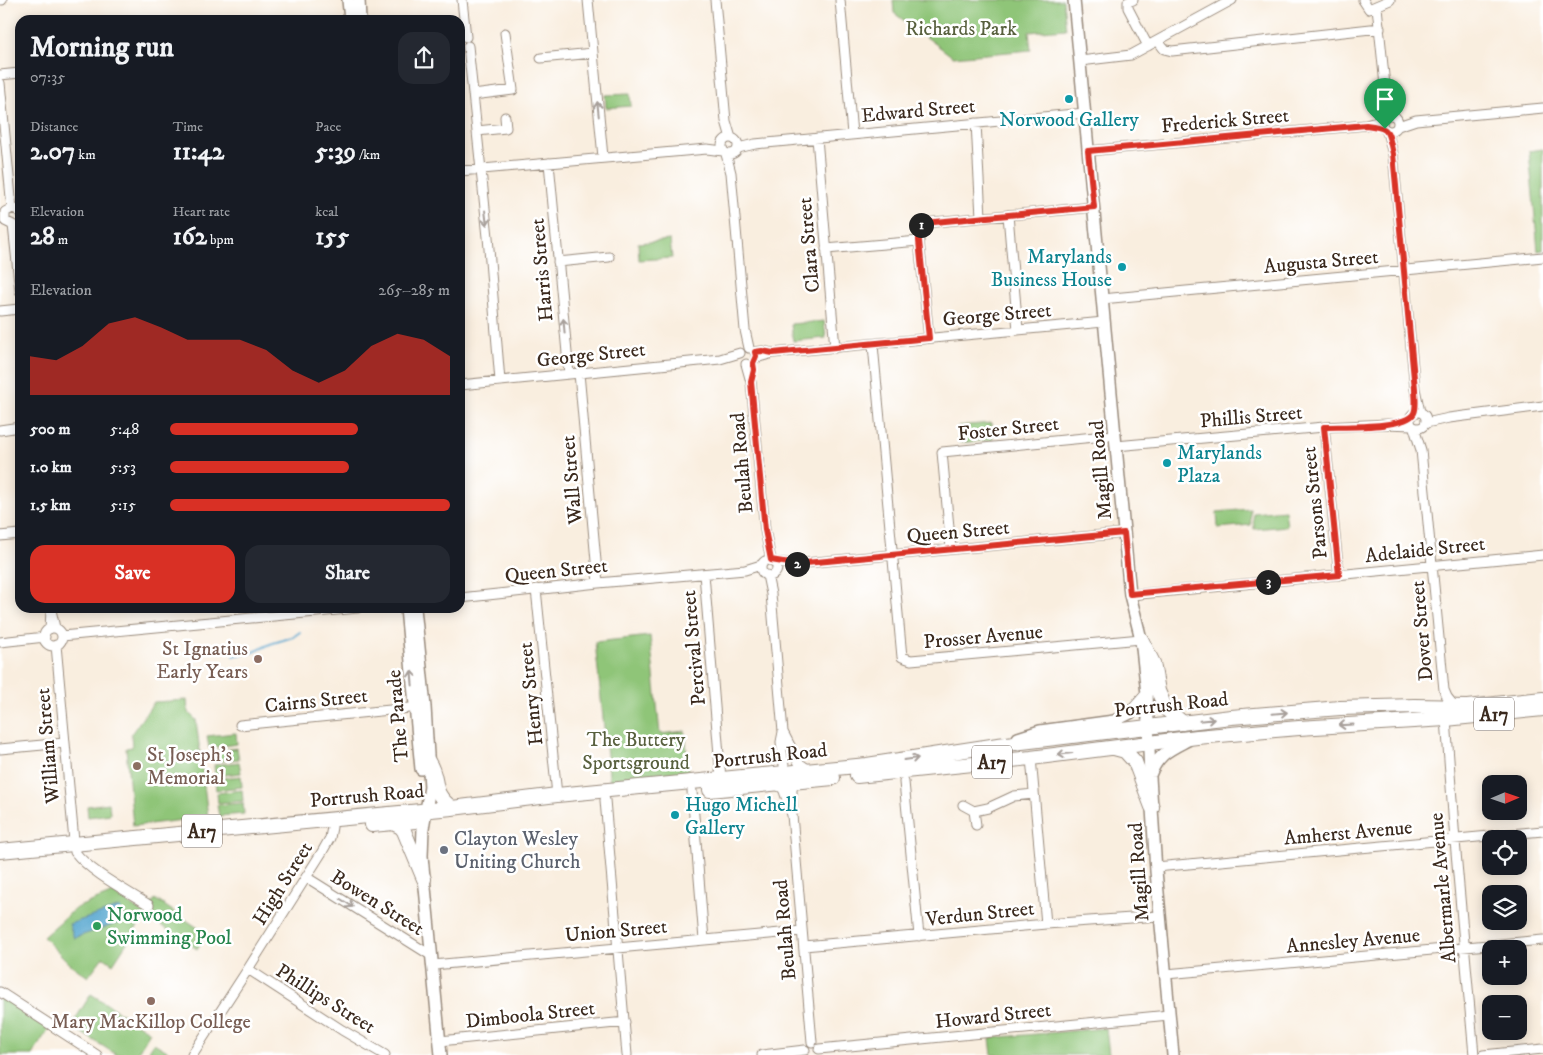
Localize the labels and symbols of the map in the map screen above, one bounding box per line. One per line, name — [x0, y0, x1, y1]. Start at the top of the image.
park label: Richards Park — [905, 17, 1017, 42]
pin — [1364, 78, 1406, 129]
marker: Norwood Gallery — [1063, 93, 1075, 105]
street label: Edward Street — [860, 94, 976, 129]
one-way arrow — [593, 101, 603, 117]
street label: Frederick Street — [1160, 103, 1290, 140]
place label: Norwood Gallery — [999, 108, 1139, 133]
street label: Clara Street — [793, 196, 826, 293]
one-way arrow — [481, 209, 491, 225]
pin: 1 — [908, 212, 934, 238]
street label: Harris Street — [526, 217, 559, 323]
place label: Marylands Business House — [991, 245, 1112, 293]
street label: Augusta Street — [1263, 245, 1379, 280]
marker: Marylands Business House — [1116, 261, 1128, 273]
street label: George Street — [942, 298, 1053, 333]
one-way arrow — [559, 318, 569, 334]
street label: George Street — [536, 337, 647, 374]
street label: Phillis Street — [1199, 401, 1303, 434]
street label: Beulah Road — [726, 411, 759, 514]
street label: Foster Street — [956, 412, 1060, 447]
street label: Magill Road — [1085, 419, 1118, 520]
street label: Wall Street — [556, 434, 589, 526]
place label: Marylands Plaza — [1177, 441, 1262, 489]
street label: Parsons Street — [1297, 446, 1334, 560]
marker: Marylands Plaza — [1161, 457, 1173, 469]
street label: Queen Street — [906, 516, 1011, 549]
street label: Adelaide Street — [1364, 532, 1486, 569]
pin: 2 — [784, 552, 810, 576]
street label: Queen Street — [504, 554, 609, 589]
pin: 3 — [1256, 570, 1280, 594]
street label: Dover Street — [1406, 580, 1439, 682]
street label: Percival Street — [677, 589, 712, 707]
street label: Prosser Avenue — [922, 620, 1044, 655]
place label: St Ignatius Early Years — [156, 637, 248, 685]
street label: Henry Street — [514, 641, 549, 747]
marker: St Ignatius Early Years — [252, 653, 264, 665]
street label: The Parade — [382, 669, 415, 763]
one-way arrow — [408, 670, 417, 686]
street label: Cairns Street — [264, 684, 369, 719]
street label: William Street — [31, 687, 66, 806]
street label: Portrush Road — [1113, 687, 1230, 724]
road number: A17 — [1474, 698, 1514, 731]
one-way arrow — [1272, 708, 1288, 718]
one-way arrow — [1199, 715, 1215, 725]
one-way arrow — [1338, 721, 1354, 730]
park label: The Buttery Sportsground — [582, 728, 690, 776]
street label: Portrush Road — [712, 738, 829, 775]
place label: St Joseph's Memorial — [147, 743, 233, 791]
road number: A17 — [972, 746, 1012, 779]
one-way arrow — [1058, 749, 1074, 759]
one-way arrow — [902, 754, 918, 764]
marker: St Joseph's Memorial — [131, 760, 143, 772]
north arrow — [1482, 775, 1528, 820]
street label: Portrush Road — [309, 779, 425, 814]
place label: Hugo Michell Gallery — [685, 793, 798, 841]
marker: Hugo Michell Gallery — [669, 809, 681, 821]
street label: Albermarle Avenue — [1424, 812, 1463, 964]
road number: A17 — [182, 814, 222, 848]
street label: Amherst Avenue — [1283, 815, 1413, 852]
street label: Magill Road — [1124, 821, 1155, 922]
place label: Clayton Wesley Uniting Church — [454, 827, 581, 875]
street label: High Street — [248, 837, 319, 930]
marker: Clayton Wesley Uniting Church — [438, 844, 450, 856]
street label: Bowen Street — [326, 865, 429, 942]
street label: Beulah Road — [769, 878, 802, 981]
street label: Verdun Street — [924, 896, 1036, 933]
one-way arrow — [340, 898, 354, 909]
place label: Norwood Swimming Pool — [107, 903, 232, 951]
street label: Union Street — [564, 915, 668, 948]
marker: Norwood Swimming Pool — [91, 920, 103, 932]
street label: Annesley Avenue — [1285, 923, 1421, 960]
street label: Phillips Street — [271, 959, 380, 1040]
marker: Mary MacKillop College — [145, 995, 157, 1007]
street label: Dimboola Street — [464, 996, 596, 1035]
street label: Howard Street — [934, 998, 1052, 1035]
place label: Mary MacKillop College — [51, 1010, 251, 1035]

